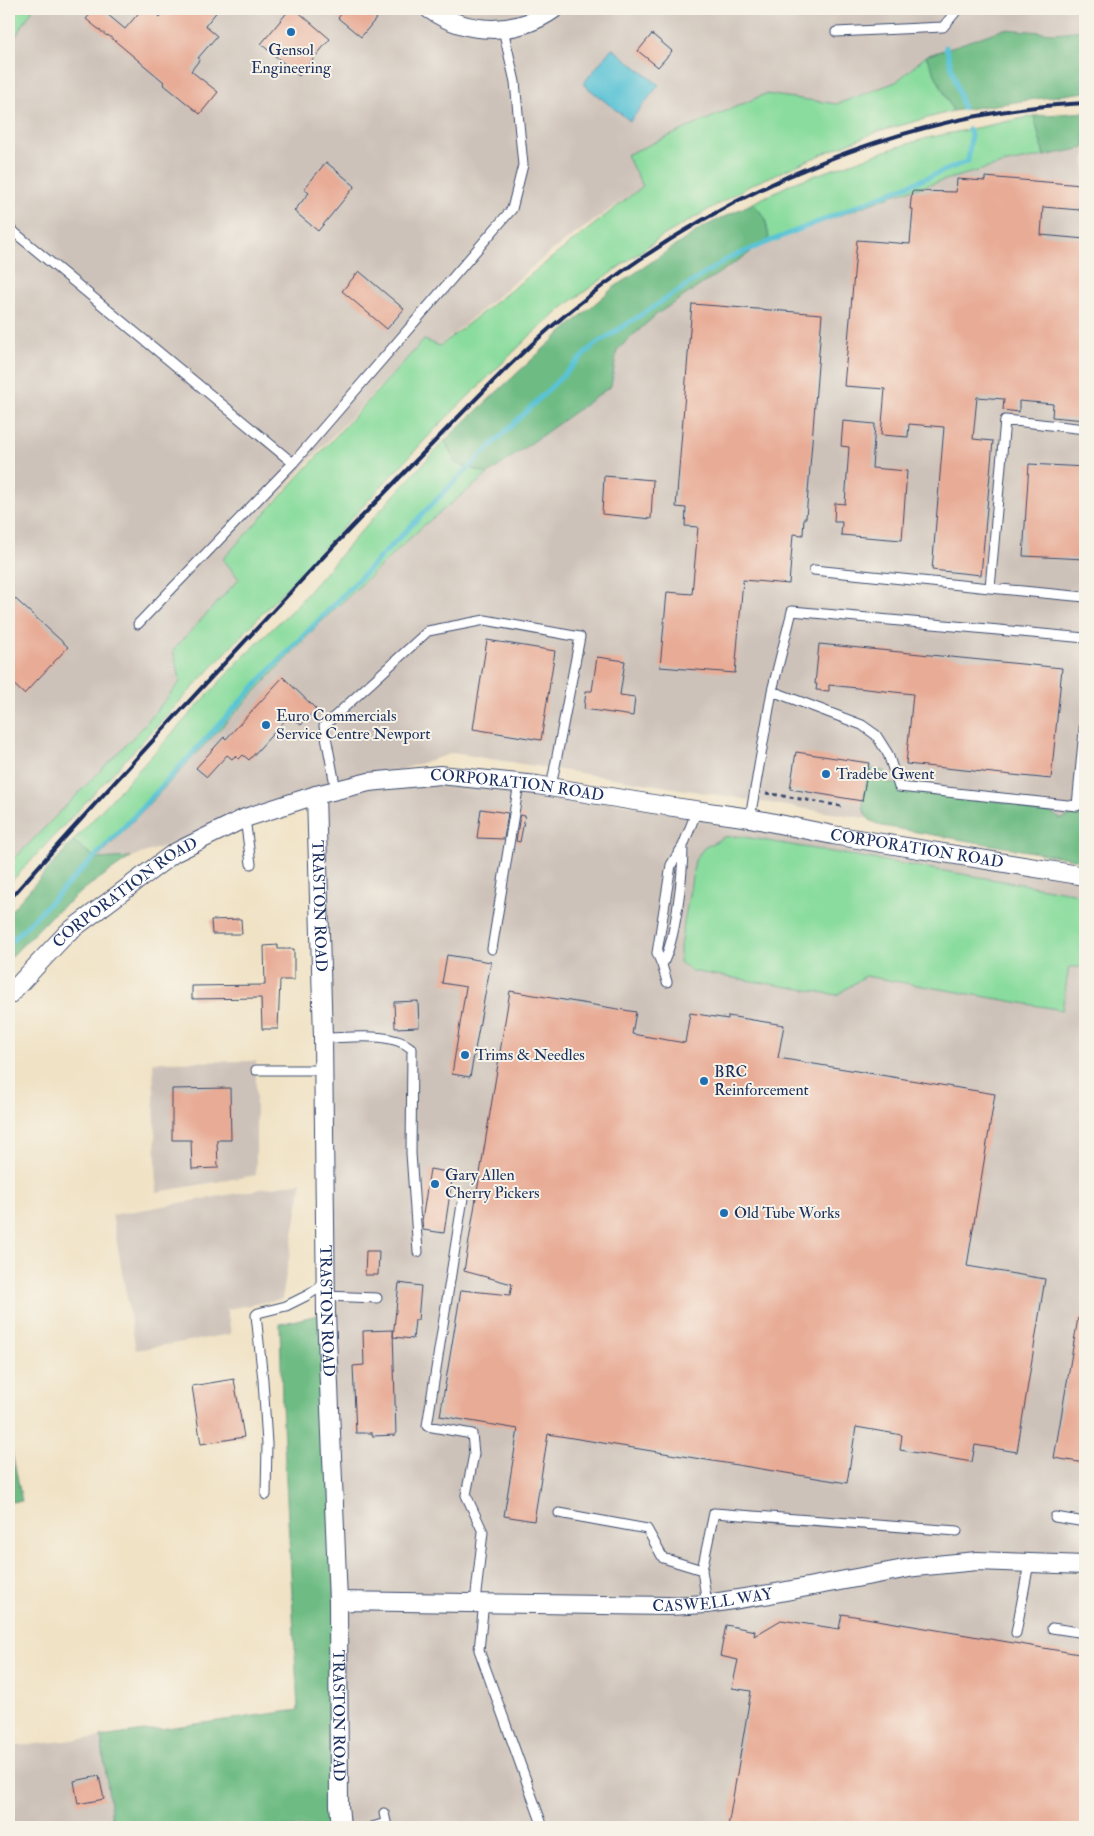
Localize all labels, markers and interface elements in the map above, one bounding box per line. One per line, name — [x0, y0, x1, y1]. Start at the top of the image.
marker: Gensol Engineering — [285, 26, 297, 38]
place label: Gensol Engineering — [251, 40, 332, 78]
place label: Euro Commercials Service Centre Newport — [276, 706, 430, 745]
marker: Euro Commercials Service Centre Newport — [260, 719, 272, 731]
place label: Tradebe Gwent — [836, 764, 934, 784]
street label: CORPORATION ROAD — [429, 765, 606, 806]
marker: Tradebe Gwent — [820, 768, 832, 780]
street label: CORPORATION ROAD — [829, 825, 1005, 873]
street label: CORPORATION ROAD — [48, 833, 201, 952]
street label: TRASTON ROAD — [307, 840, 331, 972]
place label: Trims & Needles — [475, 1045, 585, 1065]
marker: Trims & Needles — [459, 1049, 471, 1061]
place label: BRC Reinforcement — [714, 1062, 809, 1100]
marker: BRC Reinforcement — [698, 1075, 710, 1087]
place label: Gary Allen Cherry Pickers — [445, 1165, 540, 1203]
marker: Gary Allen Cherry Pickers — [429, 1178, 441, 1190]
place label: Old Tube Works — [734, 1203, 840, 1223]
marker: Old Tube Works — [718, 1207, 730, 1219]
street label: TRASTON ROAD — [315, 1245, 339, 1377]
street label: CASWELL WAY — [652, 1584, 775, 1616]
street label: TRASTON ROAD — [328, 1650, 349, 1782]

